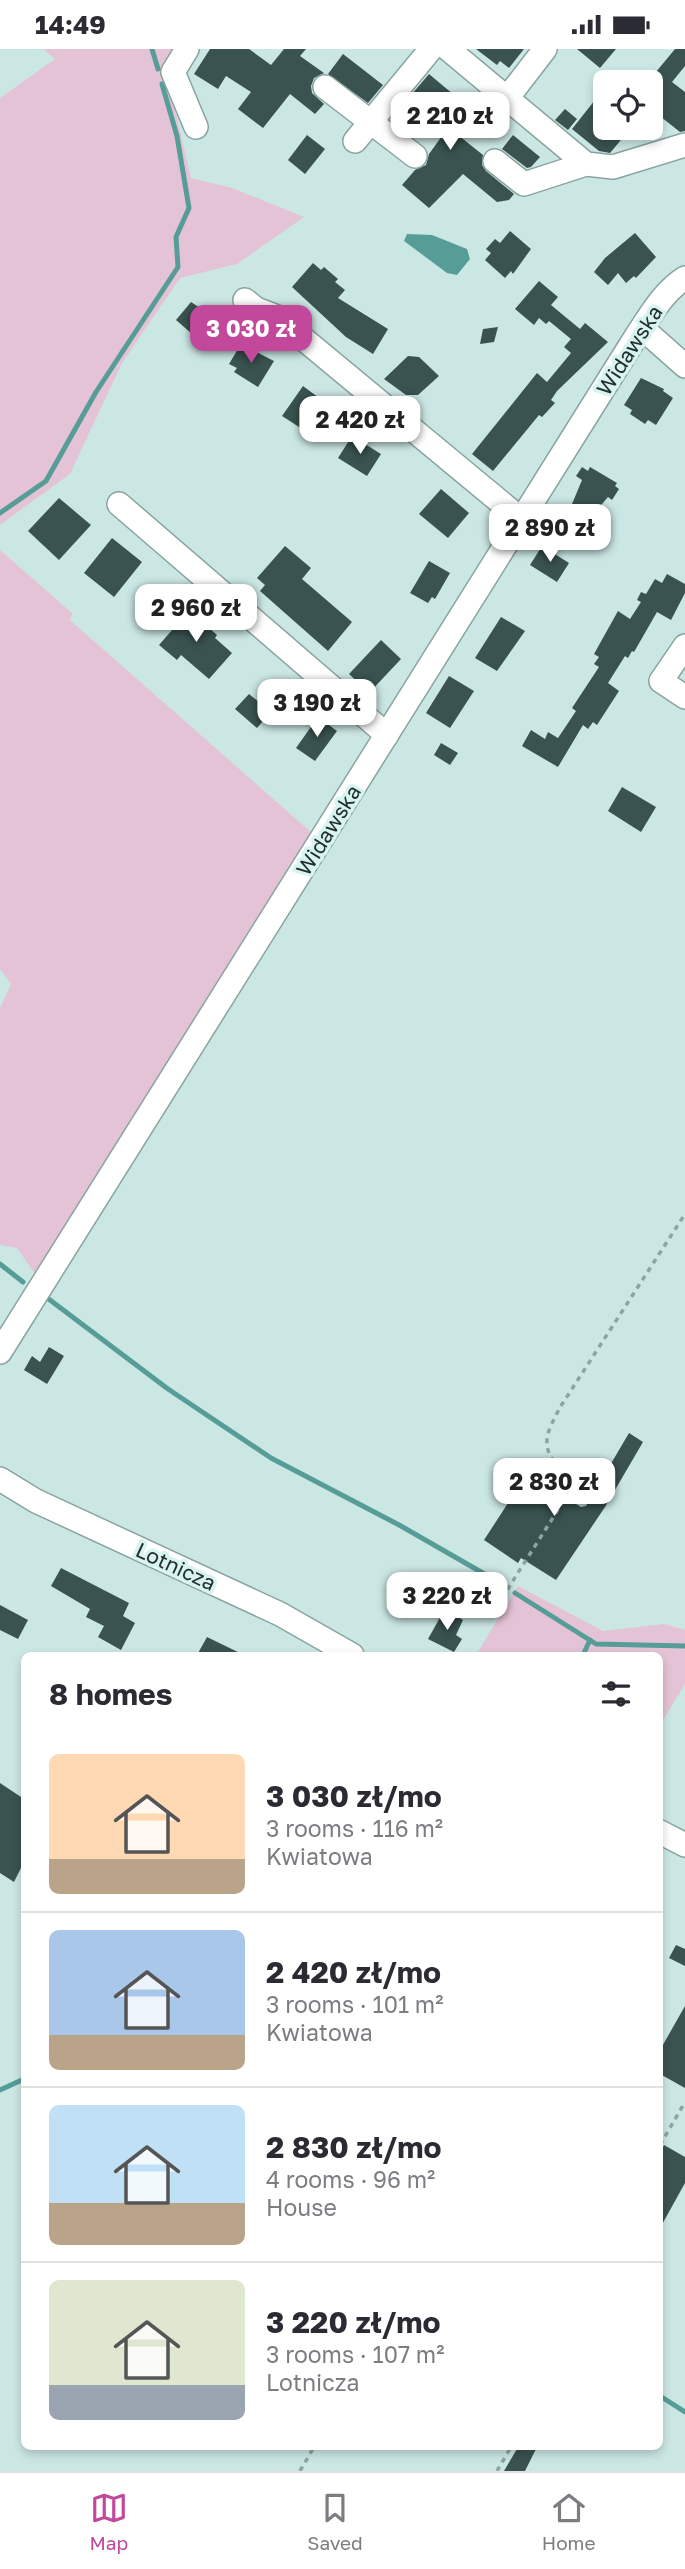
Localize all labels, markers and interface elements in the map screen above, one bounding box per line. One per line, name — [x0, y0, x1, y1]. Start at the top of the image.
text: 14:49 — [35, 9, 106, 40]
map controls — [593, 70, 663, 140]
button: locate — [593, 70, 663, 140]
pin: 2 210 zł — [378, 92, 522, 152]
text: 2 210 zł — [407, 101, 493, 129]
street label: Widawska — [590, 300, 668, 400]
pin: 3 030 zł — [179, 305, 323, 365]
text: 3 030 zł — [206, 314, 296, 342]
pin: 2 420 zł — [288, 397, 432, 456]
text: 2 420 zł — [315, 405, 405, 433]
pin: 2 890 zł — [478, 505, 622, 564]
text: 2 890 zł — [505, 513, 595, 541]
pin: 2 960 zł — [124, 585, 268, 644]
text: 2 960 zł — [151, 593, 241, 621]
pin: 3 190 zł — [245, 679, 389, 739]
text: 3 190 zł — [273, 688, 361, 716]
street label: Widawska — [290, 780, 366, 880]
pin: 2 830 zł — [482, 1459, 626, 1518]
text: 2 830 zł — [509, 1467, 599, 1495]
street label: Lotnicza — [132, 1536, 220, 1596]
pin: 3 220 zł — [375, 1573, 519, 1632]
text: 3 220 zł — [403, 1581, 491, 1609]
icon: filters — [597, 1675, 635, 1713]
text: 8 homes — [49, 1676, 173, 1712]
text: 3 030 zł/mo — [266, 1778, 442, 1814]
icon: home — [105, 1782, 189, 1866]
text: 3 rooms · 116 m² — [266, 1814, 443, 1842]
text: Kwiatowa — [266, 1842, 373, 1870]
text: 2 420 zł/mo — [266, 1954, 441, 1990]
icon: home — [105, 1958, 189, 2042]
text: 3 rooms · 101 m² — [266, 1990, 443, 2018]
text: Kwiatowa — [266, 2018, 373, 2046]
text: 2 830 zł/mo — [266, 2129, 442, 2165]
icon: home — [105, 2133, 189, 2217]
text: 4 rooms · 96 m² — [266, 2165, 435, 2193]
text: House — [266, 2193, 337, 2221]
text: 3 220 zł/mo — [266, 2304, 441, 2340]
icon: home — [105, 2308, 189, 2392]
text: 3 rooms · 107 m² — [266, 2340, 444, 2368]
text: Lotnicza — [266, 2368, 359, 2396]
tab: Map — [90, 2489, 128, 2554]
tab: Saved — [307, 2489, 363, 2554]
tab: Home — [542, 2489, 595, 2554]

